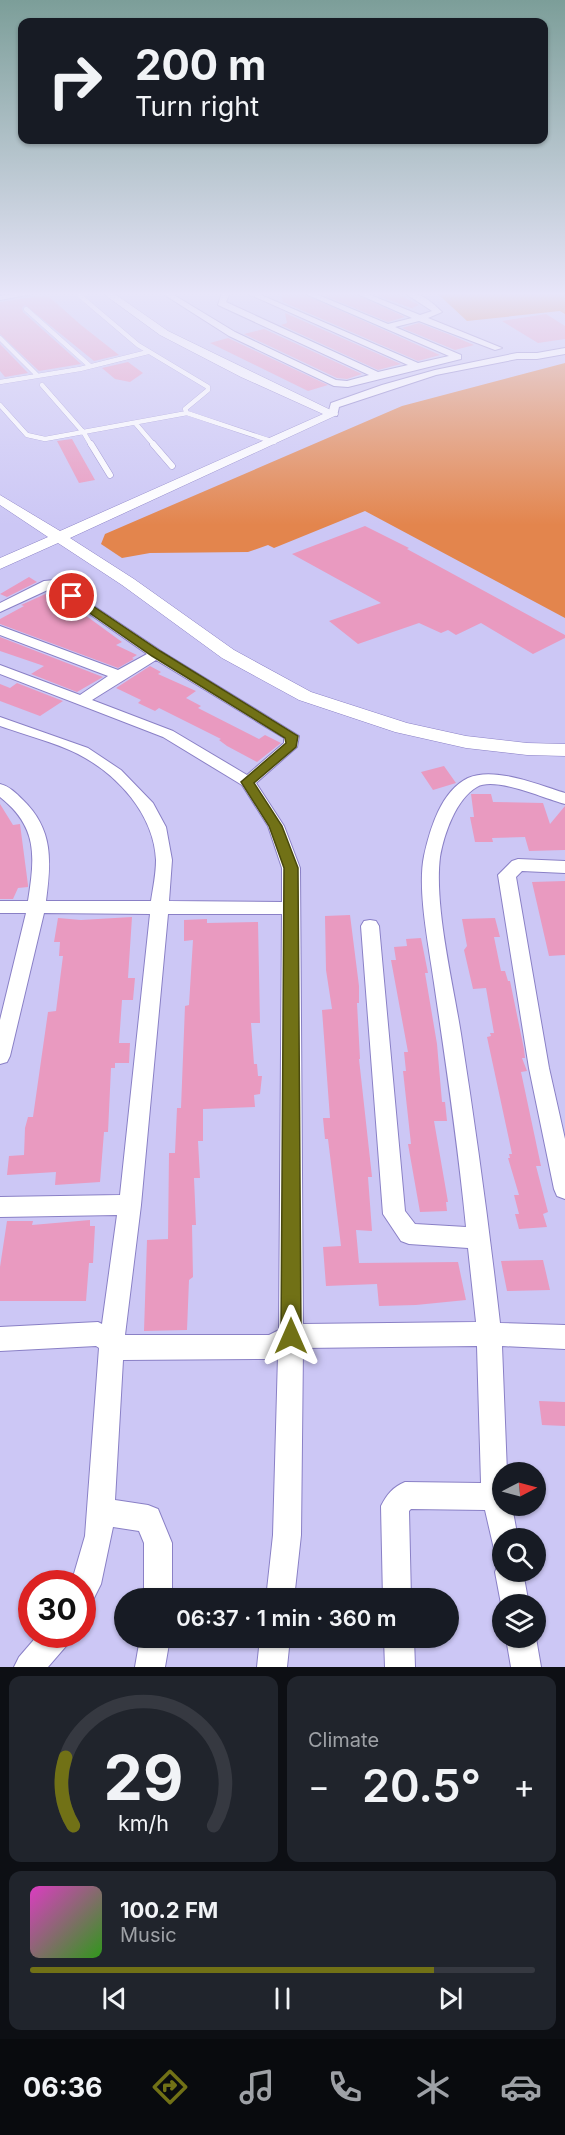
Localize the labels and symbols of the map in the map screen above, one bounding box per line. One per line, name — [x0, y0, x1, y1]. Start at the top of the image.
pin — [46, 570, 97, 621]
position arrow — [259, 1304, 323, 1368]
north arrow — [492, 1462, 546, 1516]
speed limit sign: 30 — [18, 1570, 96, 1648]

